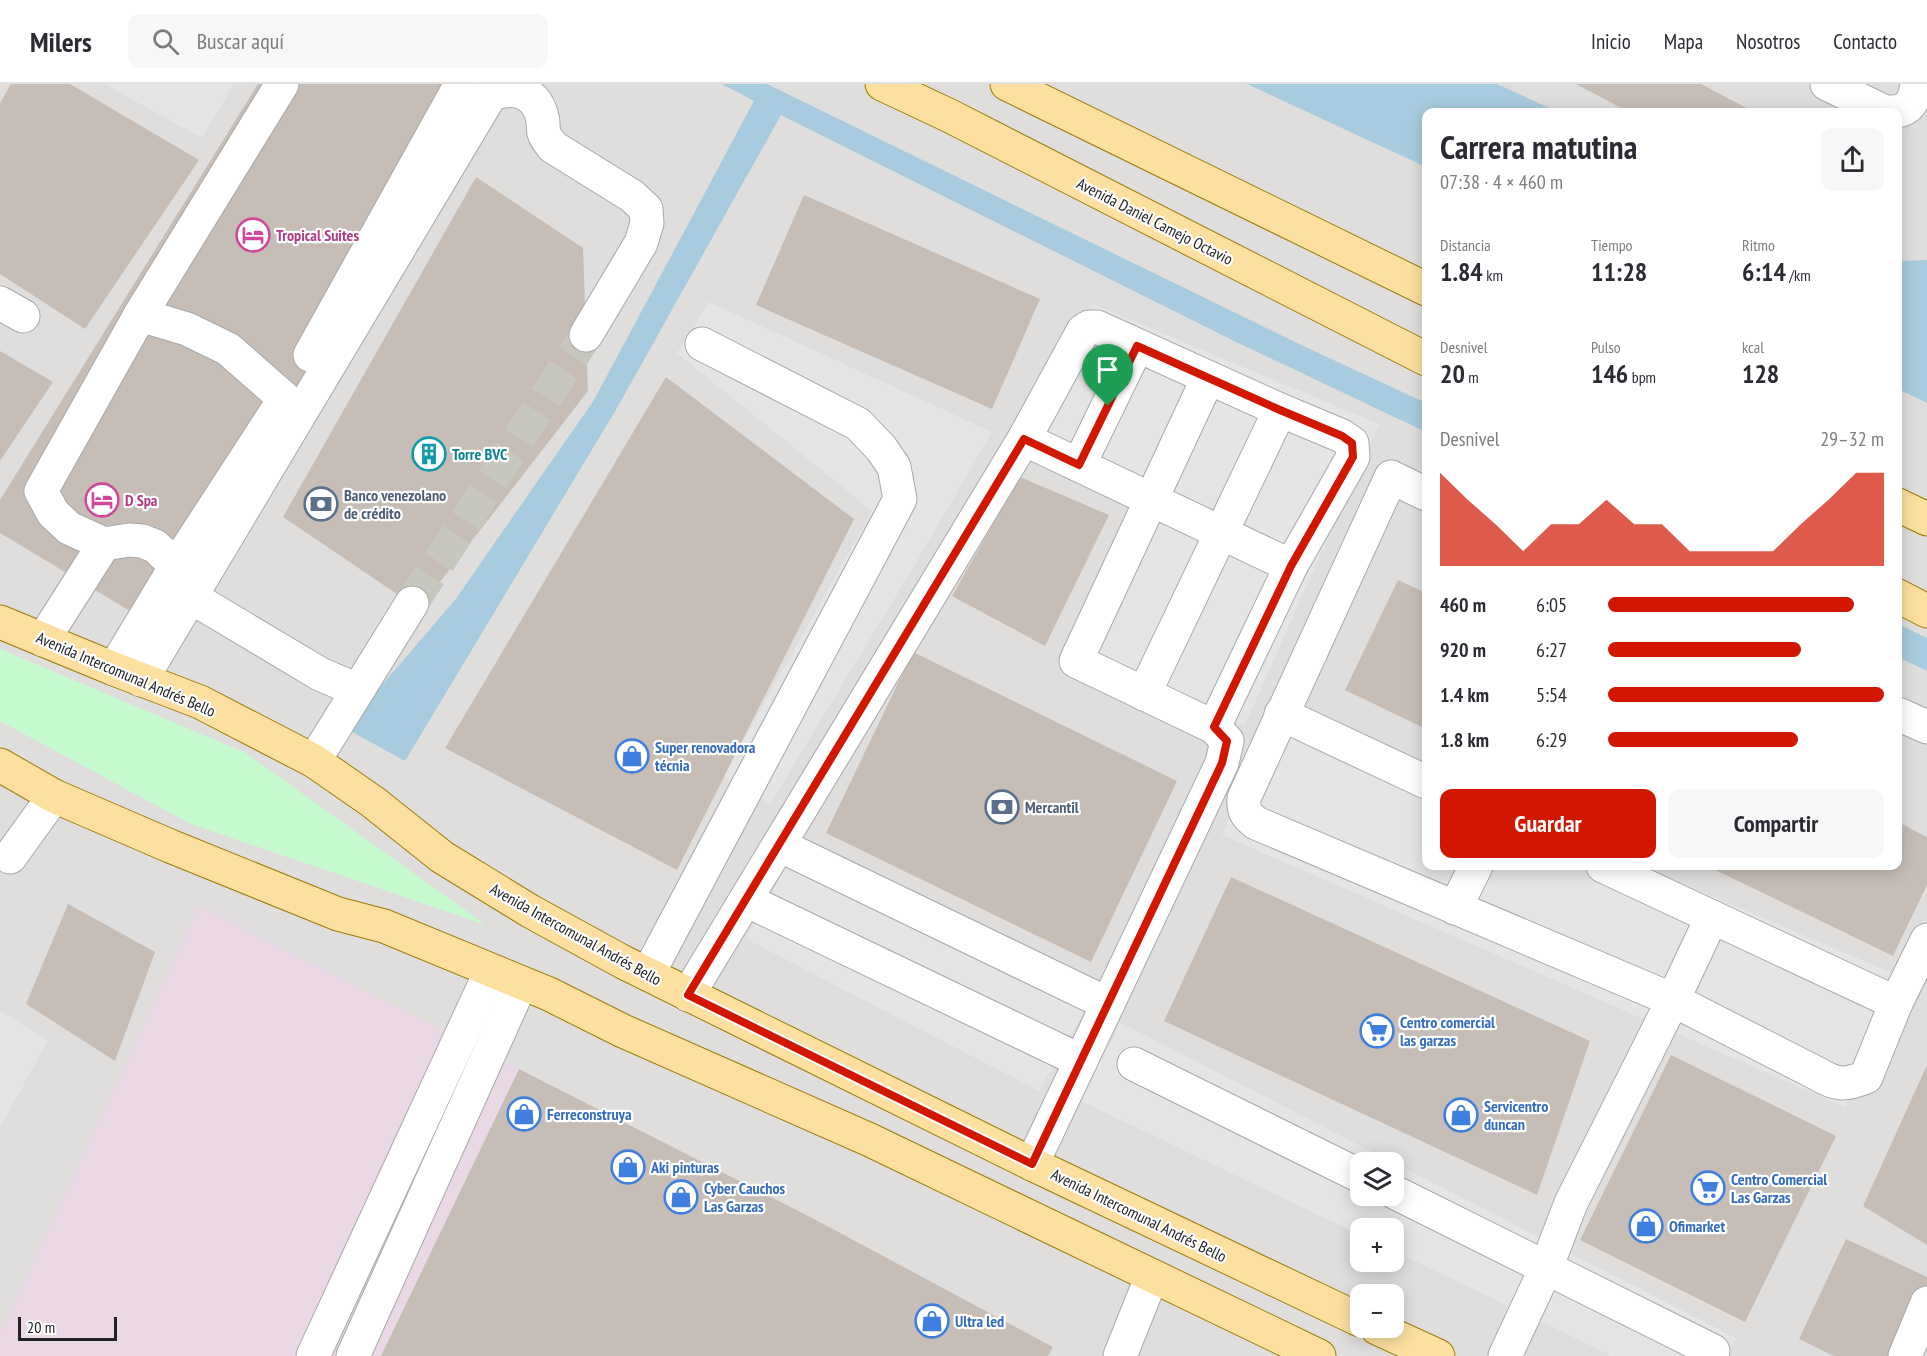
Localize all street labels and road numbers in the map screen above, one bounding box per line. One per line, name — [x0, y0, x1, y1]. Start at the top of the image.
street label: Avenida Daniel Camejo Octavio — [1074, 173, 1236, 269]
street label: Avenida Intercomunal Andrés Bello — [33, 627, 219, 721]
street label: Avenida Intercomunal Andrés Bello — [487, 879, 665, 990]
street label: Avenida Intercomunal Andrés Bello — [1048, 1164, 1230, 1266]

